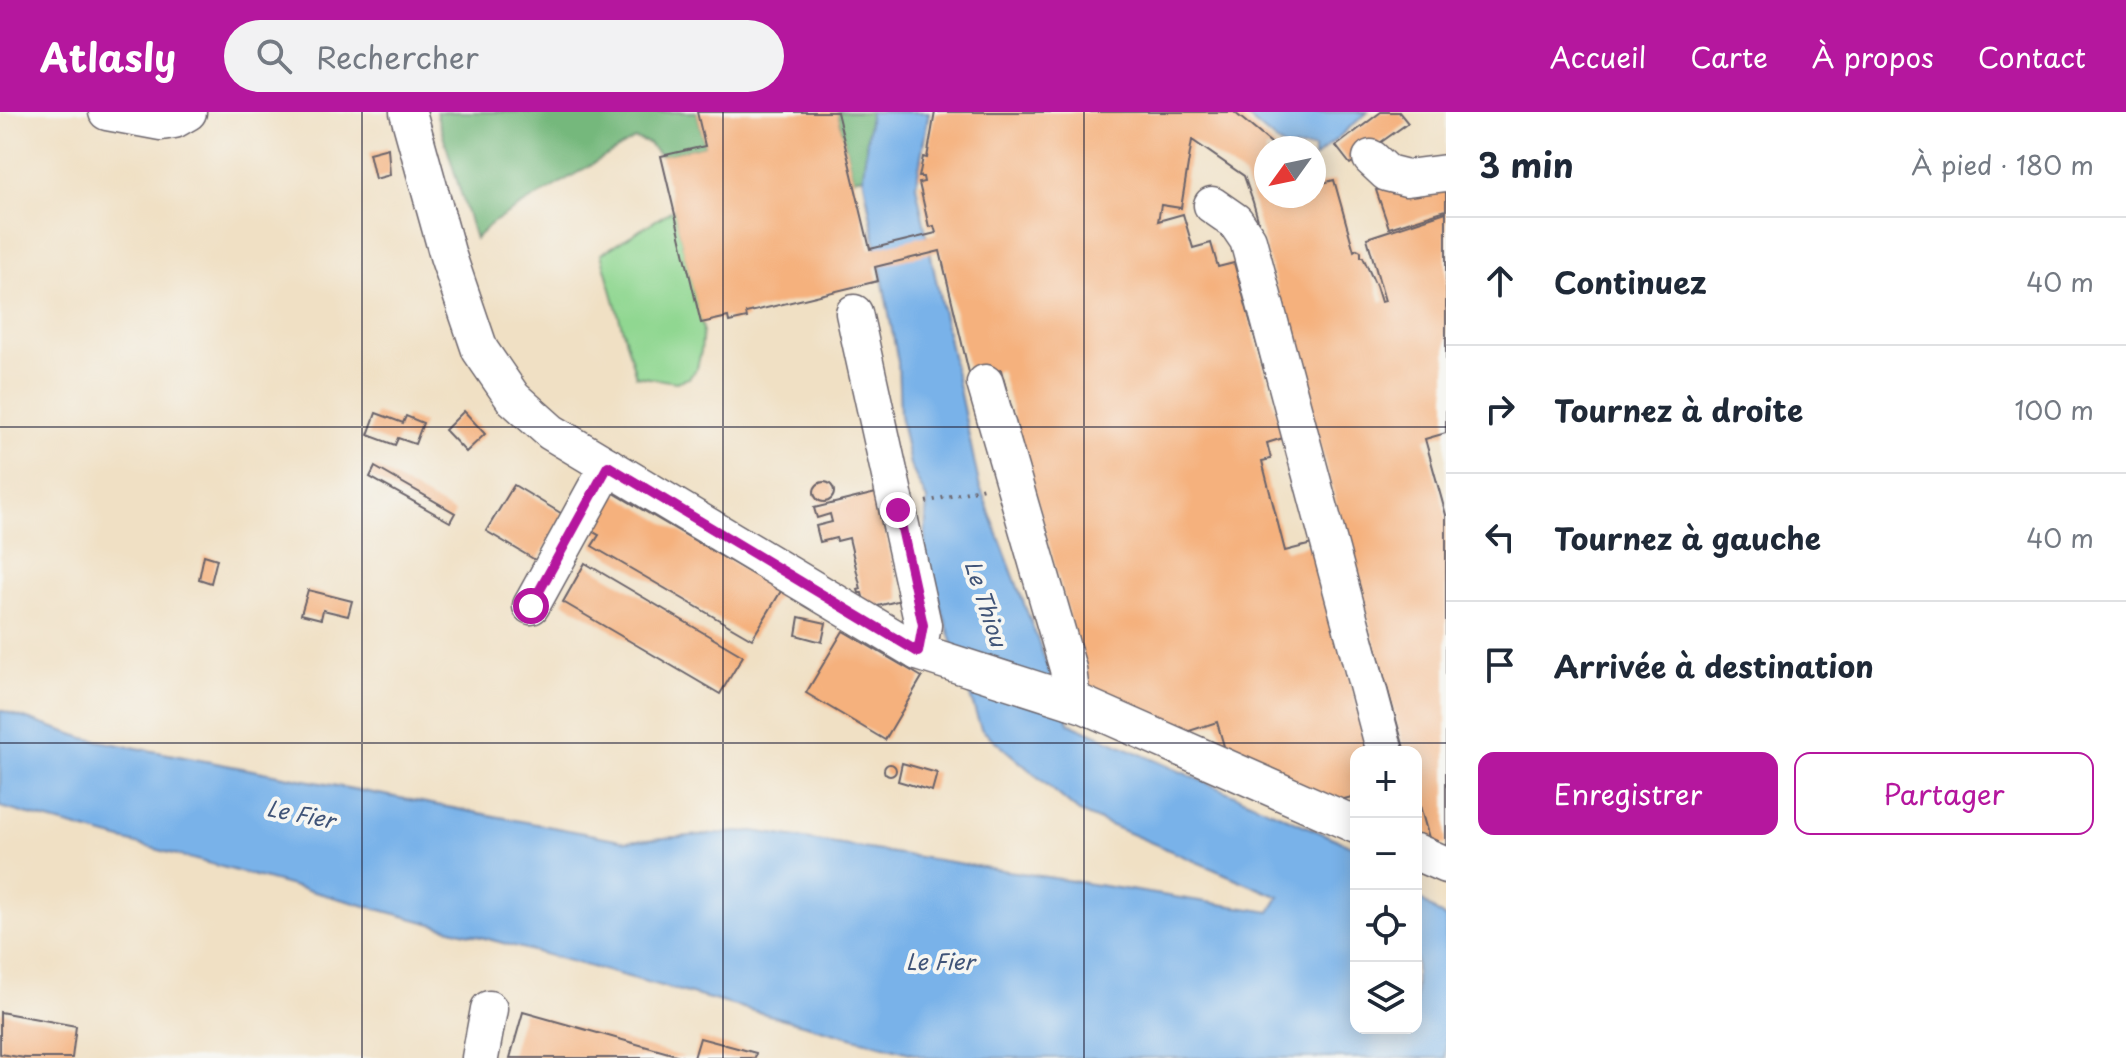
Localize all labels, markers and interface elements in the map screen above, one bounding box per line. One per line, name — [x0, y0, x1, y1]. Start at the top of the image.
search box — [224, 20, 784, 92]
text: Atlasly — [40, 28, 176, 85]
icon: search — [252, 34, 296, 78]
text: Rechercher — [316, 34, 479, 79]
text: Accueil — [1550, 35, 1646, 78]
text: Carte — [1690, 35, 1768, 78]
text: À propos — [1812, 35, 1934, 78]
text: Contact — [1978, 35, 2086, 78]
north arrow — [1254, 136, 1326, 208]
text: 3 min — [1478, 138, 1574, 190]
text: À pied · 180 m — [1911, 145, 2094, 184]
icon: ahead — [1478, 259, 1522, 303]
text: Continuez — [1554, 259, 1707, 304]
text: 40 m — [2026, 262, 2094, 301]
icon: right — [1478, 387, 1522, 431]
text: Tournez à droite — [1554, 387, 1803, 432]
text: 100 m — [2014, 390, 2094, 429]
route end — [880, 492, 916, 528]
icon: left — [1478, 515, 1522, 559]
text: Tournez à gauche — [1554, 515, 1821, 560]
text: 40 m — [2026, 518, 2094, 557]
water label: Le Thiou — [958, 556, 1017, 653]
route start — [513, 588, 549, 624]
icon: arrive — [1478, 643, 1522, 687]
text: Arrivée à destination — [1554, 643, 1874, 688]
map controls — [1350, 746, 1422, 1034]
button: + — [1350, 746, 1422, 818]
button: Enregistrer — [1478, 752, 1778, 835]
button: Partager — [1794, 752, 2094, 835]
water label: Le Fier — [264, 790, 341, 836]
button: − — [1350, 818, 1422, 890]
button: locate — [1350, 890, 1422, 962]
water label: Le Fier — [906, 944, 977, 977]
button: layers — [1350, 962, 1422, 1034]

